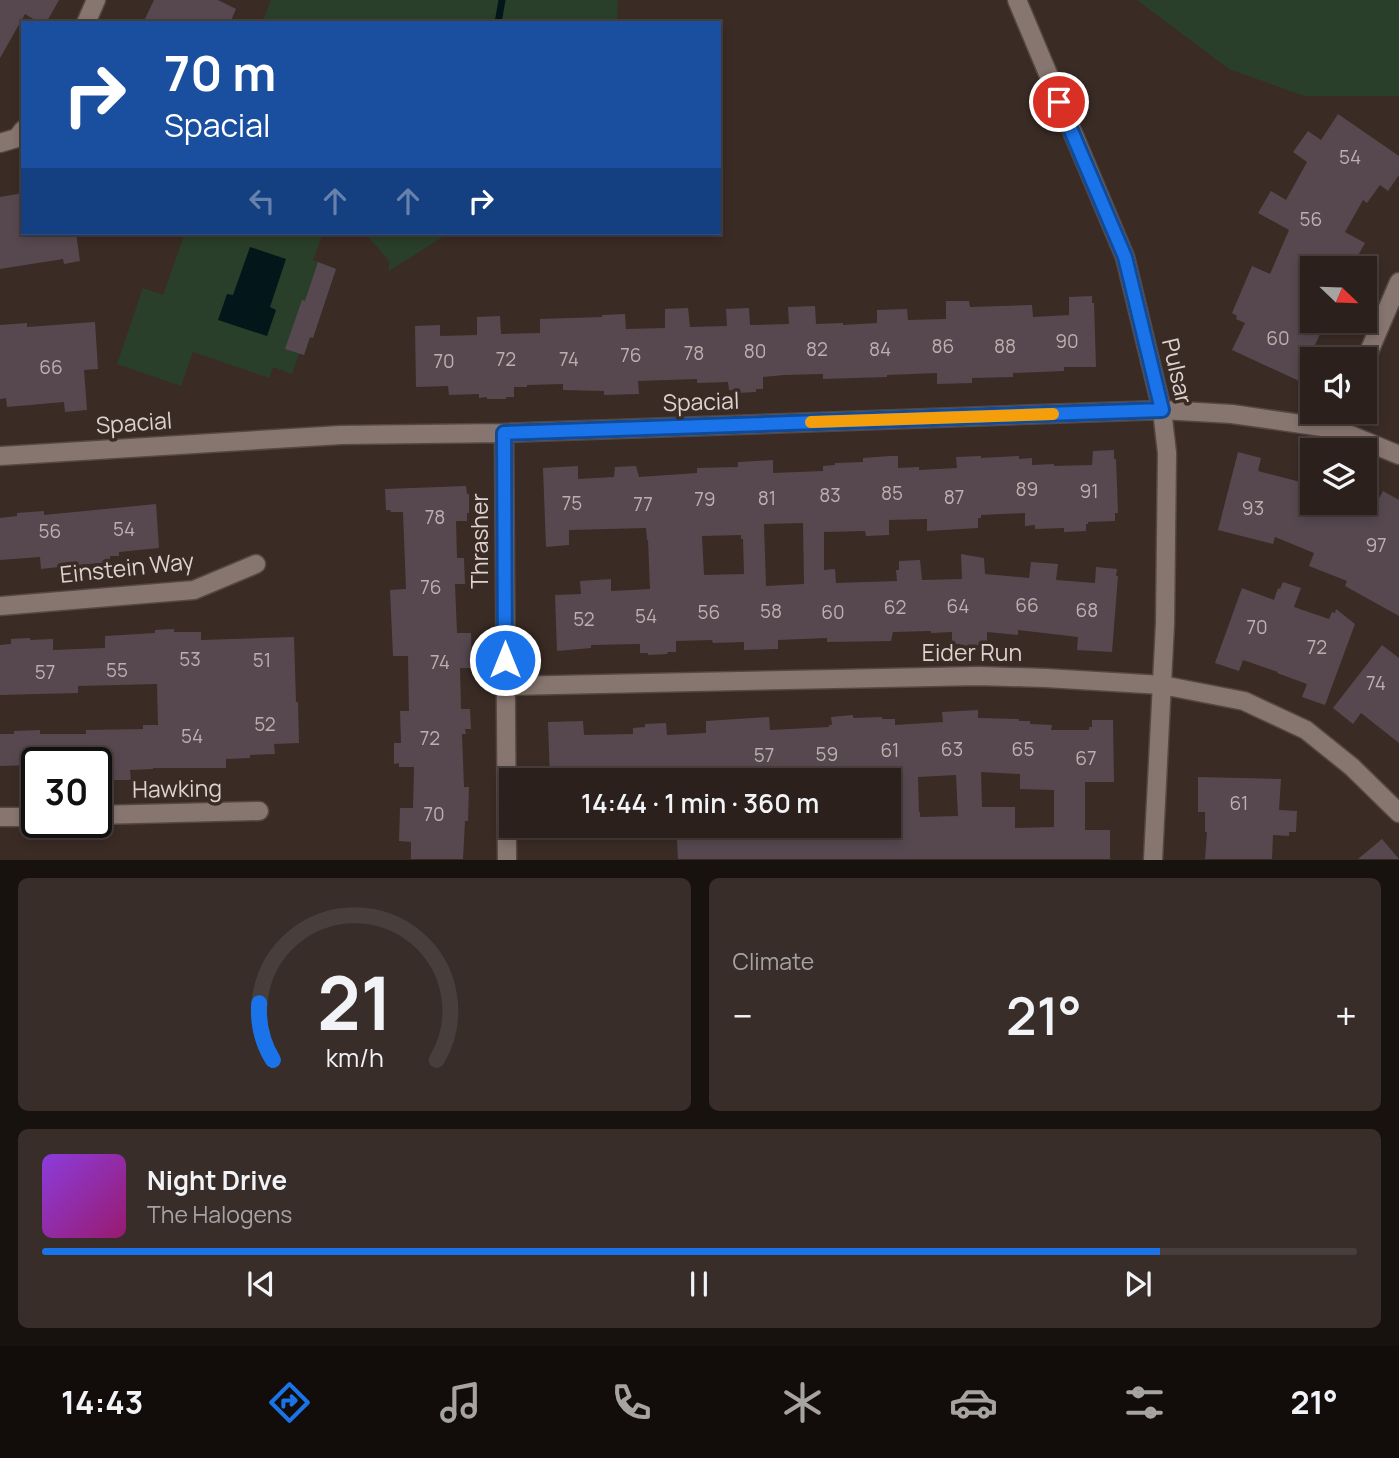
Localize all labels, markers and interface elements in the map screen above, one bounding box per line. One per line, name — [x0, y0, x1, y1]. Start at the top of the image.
text: 70 m — [164, 39, 276, 106]
icon: right — [49, 49, 140, 140]
pin — [1029, 72, 1089, 132]
icon: arrive — [1040, 83, 1078, 121]
text: Spacial — [164, 103, 270, 147]
house number: 54 — [1339, 144, 1361, 170]
icon: left — [243, 182, 281, 220]
icon: ahead — [316, 182, 354, 220]
icon: ahead — [389, 182, 427, 220]
icon: right — [462, 182, 500, 220]
house number: 56 — [1300, 206, 1322, 232]
north arrow — [1300, 256, 1377, 332]
map controls — [1300, 256, 1377, 515]
house number: 60 — [1266, 325, 1290, 351]
house number: 90 — [1055, 328, 1079, 354]
house number: 86 — [932, 333, 954, 359]
house number: 88 — [994, 333, 1016, 359]
street label: Pulsar — [1155, 335, 1201, 407]
house number: 82 — [806, 336, 828, 362]
house number: 84 — [869, 336, 891, 362]
house number: 80 — [744, 338, 766, 364]
house number: 78 — [684, 340, 704, 366]
house number: 76 — [620, 342, 642, 368]
house number: 72 — [496, 346, 516, 372]
house number: 74 — [559, 346, 579, 372]
button: sound — [1300, 347, 1377, 424]
house number: 70 — [433, 348, 455, 374]
house number: 66 — [39, 354, 63, 380]
street label: Spacial — [662, 384, 740, 418]
street label: Spacial — [95, 403, 173, 441]
button: layers — [1300, 438, 1377, 515]
house number: 89 — [1016, 476, 1038, 502]
house number: 91 — [1079, 478, 1099, 504]
house number: 85 — [881, 480, 903, 506]
house number: 83 — [819, 482, 841, 508]
house number: 87 — [944, 484, 964, 510]
house number: 81 — [758, 485, 776, 511]
house number: 79 — [694, 486, 716, 512]
house number: 75 — [562, 490, 582, 516]
house number: 77 — [633, 491, 653, 517]
street label: Thrasher — [463, 493, 495, 589]
house number: 93 — [1242, 495, 1264, 521]
house number: 78 — [425, 504, 445, 530]
house number: 54 — [113, 516, 135, 542]
house number: 56 — [39, 518, 61, 544]
house number: 97 — [1365, 532, 1387, 558]
street label: Einstein Way — [58, 544, 196, 590]
house number: 76 — [420, 574, 442, 600]
house number: 66 — [1015, 592, 1039, 618]
house number: 64 — [947, 593, 970, 619]
house number: 62 — [884, 594, 906, 620]
house number: 68 — [1076, 597, 1098, 623]
house number: 58 — [760, 598, 782, 624]
house number: 56 — [698, 599, 720, 625]
house number: 60 — [821, 599, 845, 625]
house number: 54 — [635, 603, 657, 629]
house number: 52 — [573, 606, 595, 632]
house number: 70 — [1246, 614, 1268, 640]
position arrow — [468, 623, 542, 697]
house number: 72 — [1307, 634, 1327, 660]
street label: Eider Run — [922, 636, 1022, 668]
house number: 53 — [179, 646, 201, 672]
house number: 51 — [253, 647, 271, 673]
house number: 74 — [430, 649, 450, 675]
house number: 55 — [106, 657, 128, 683]
house number: 57 — [35, 659, 55, 685]
house number: 74 — [1366, 670, 1386, 696]
house number: 52 — [254, 711, 276, 737]
house number: 54 — [181, 723, 203, 749]
house number: 72 — [420, 725, 440, 751]
house number: 63 — [941, 736, 963, 762]
house number: 65 — [1012, 736, 1034, 762]
house number: 61 — [881, 737, 899, 763]
house number: 59 — [816, 741, 838, 767]
house number: 57 — [754, 742, 774, 768]
house number: 67 — [1075, 745, 1097, 771]
speed limit sign: 30 — [21, 747, 112, 838]
street label: Hawking — [132, 771, 222, 805]
text: 14:44 · 1 min · 360 m — [581, 785, 819, 821]
house number: 61 — [1230, 790, 1248, 816]
house number: 70 — [423, 801, 445, 827]
text: Climate — [733, 945, 814, 977]
text: 21 — [317, 953, 392, 1053]
text: 21° — [1006, 980, 1082, 1051]
text: − — [733, 989, 753, 1041]
text: + — [1335, 989, 1357, 1041]
text: km/h — [325, 1040, 383, 1075]
text: Night Drive — [147, 1162, 287, 1198]
text: The Halogens — [147, 1198, 292, 1230]
icon: previous — [242, 1265, 280, 1303]
icon: pause — [680, 1265, 718, 1303]
icon: next — [1119, 1265, 1157, 1303]
icon: directions — [265, 1378, 314, 1427]
icon: music — [436, 1378, 485, 1427]
icon: phone — [607, 1378, 656, 1427]
icon: climate — [778, 1378, 827, 1427]
icon: car — [949, 1378, 998, 1427]
icon: filters — [1120, 1378, 1169, 1427]
text: 14:43 — [61, 1380, 143, 1424]
text: 21° — [1290, 1380, 1338, 1424]

